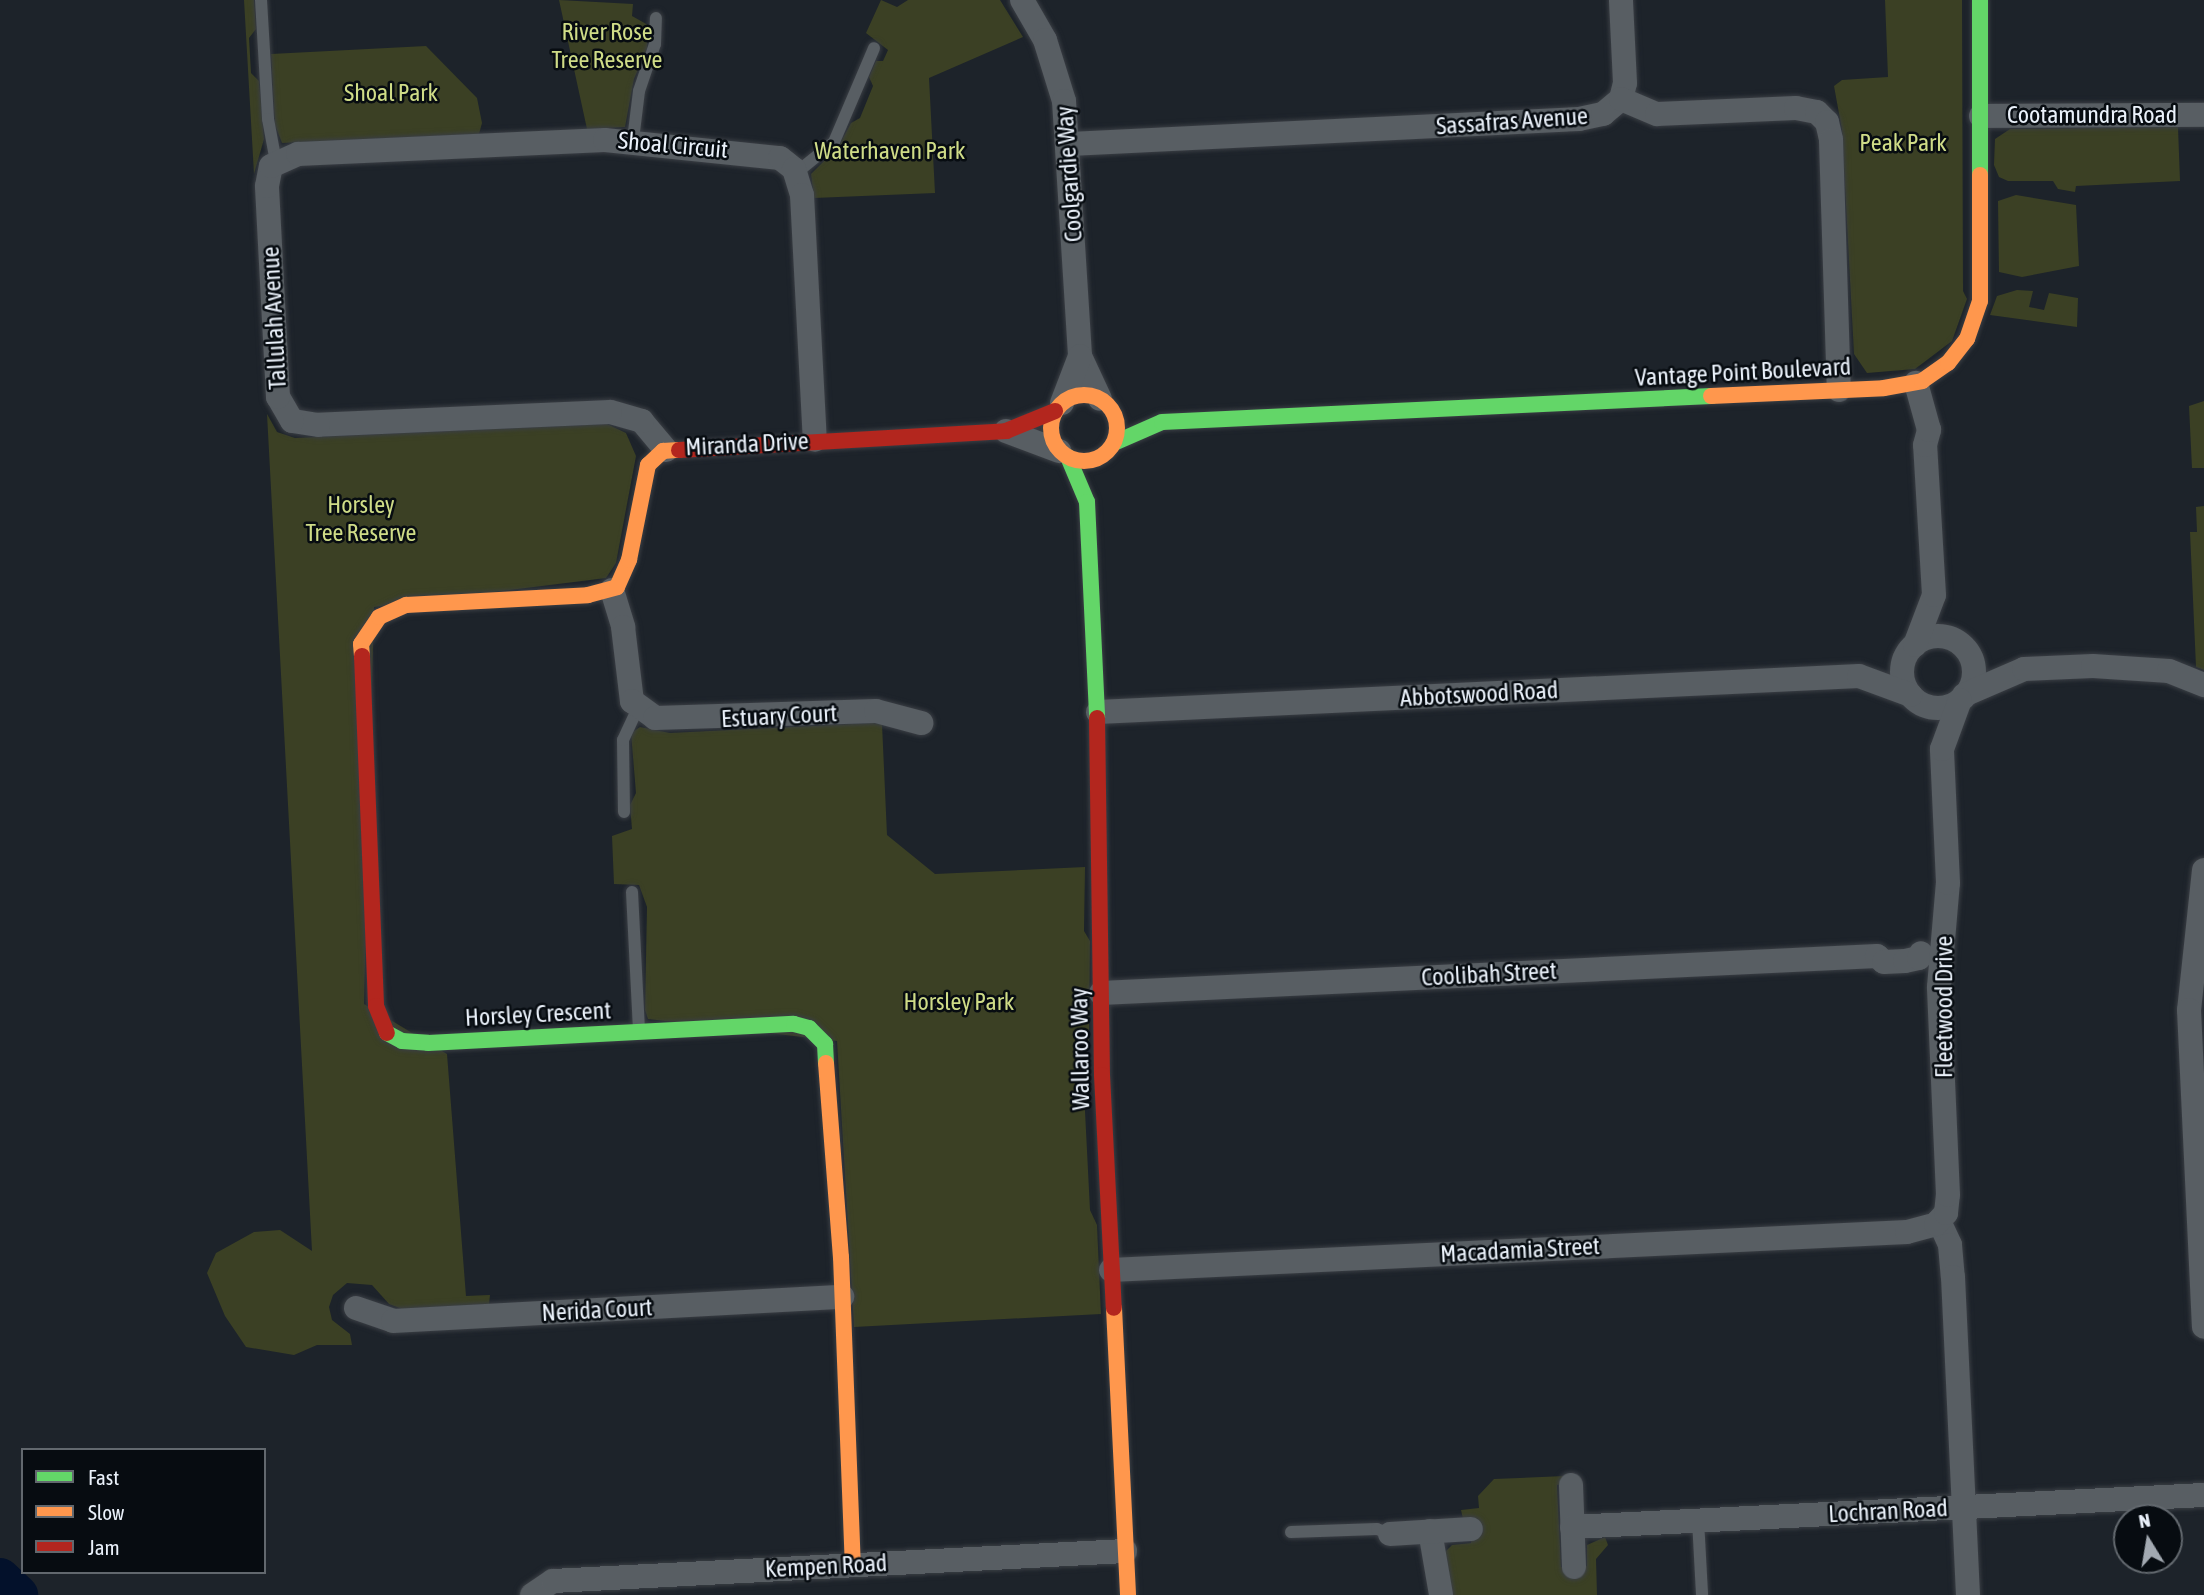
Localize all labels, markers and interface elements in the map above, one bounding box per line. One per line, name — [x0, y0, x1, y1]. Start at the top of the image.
park label: River Rose Tree Reserve — [551, 18, 663, 74]
park label: Shoal Park — [344, 79, 438, 107]
street label: Sassafras Avenue — [1435, 101, 1589, 141]
street label: Cootamundra Road — [2007, 101, 2177, 129]
street label: Coolgardie Way — [1050, 105, 1088, 243]
street label: Shoal Circuit — [617, 126, 729, 164]
park label: Peak Park — [1859, 129, 1947, 157]
park label: Waterhaven Park — [815, 137, 965, 165]
street label: Tallulah Avenue — [256, 246, 292, 390]
street label: Vantage Point Boulevard — [1634, 352, 1852, 392]
street label: Miranda Drive — [685, 426, 809, 462]
park label: Horsley Tree Reserve — [305, 491, 417, 547]
street label: Abbotswood Road — [1399, 675, 1559, 713]
street label: Estuary Court — [720, 699, 838, 733]
street label: Fleetwood Drive — [1930, 936, 1958, 1078]
street label: Coolibah Street — [1421, 956, 1557, 992]
park label: Horsley Park — [904, 988, 1014, 1016]
street label: Wallaroo Way — [1065, 988, 1095, 1110]
street label: Horsley Crescent — [464, 996, 612, 1032]
street label: Macadamia Street — [1439, 1231, 1601, 1269]
street label: Nerida Court — [541, 1293, 653, 1327]
legend — [21, 1448, 266, 1574]
text: Fast — [88, 1465, 119, 1489]
street label: Lochran Road — [1828, 1493, 1948, 1529]
text: Slow — [88, 1500, 124, 1524]
north arrow — [2113, 1504, 2183, 1574]
text: N — [2137, 1508, 2152, 1532]
text: Jam — [88, 1535, 120, 1559]
street label: Kempen Road — [764, 1548, 888, 1584]

